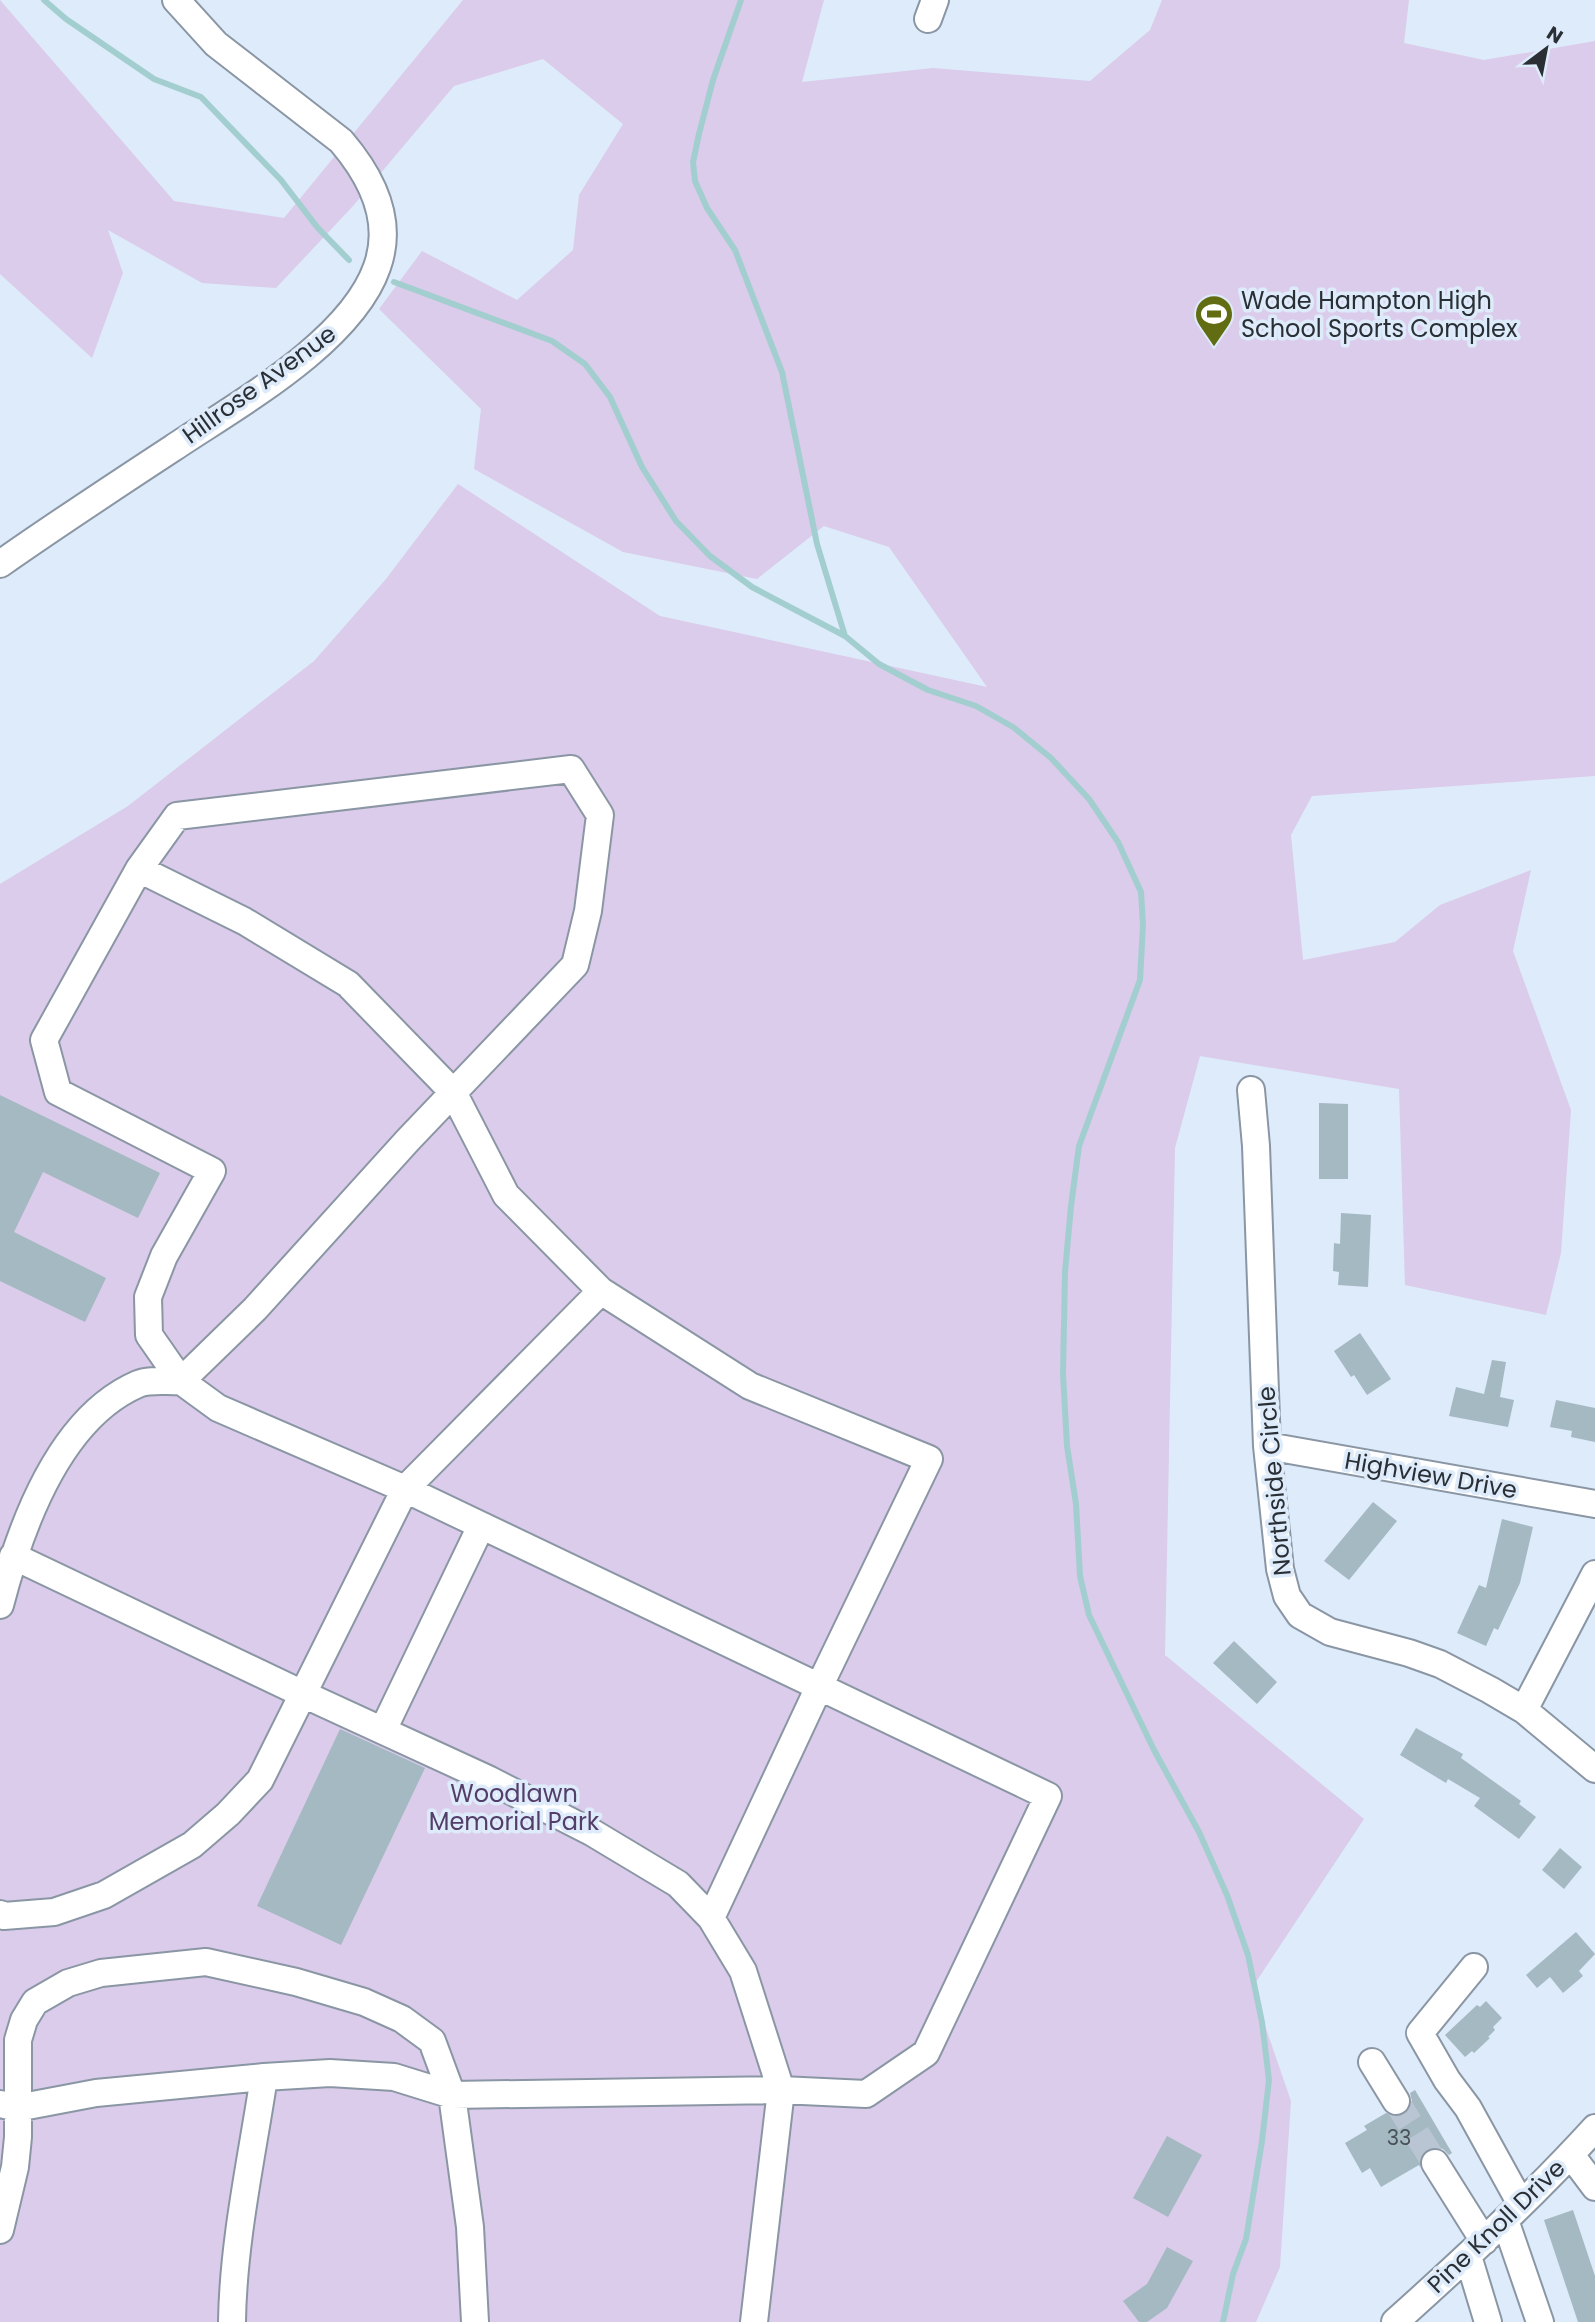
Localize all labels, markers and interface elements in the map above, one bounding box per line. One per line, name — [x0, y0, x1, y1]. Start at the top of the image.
north arrow — [1511, 14, 1581, 84]
text: N — [1542, 20, 1568, 50]
place label: Wade Hampton High School Sports Complex — [1241, 284, 1518, 345]
sports icon: Wade Hampton High School Sports Complex — [1193, 293, 1235, 348]
street label: Hillrose Avenue — [175, 317, 343, 451]
street label: Northside Circle — [1249, 1385, 1299, 1577]
street label: Highview Drive — [1342, 1444, 1520, 1506]
park label: Woodlawn Memorial Park — [429, 1777, 600, 1838]
house number: 33 — [1387, 2123, 1411, 2152]
street label: Pine Knoll Drive — [1420, 2152, 1572, 2300]

